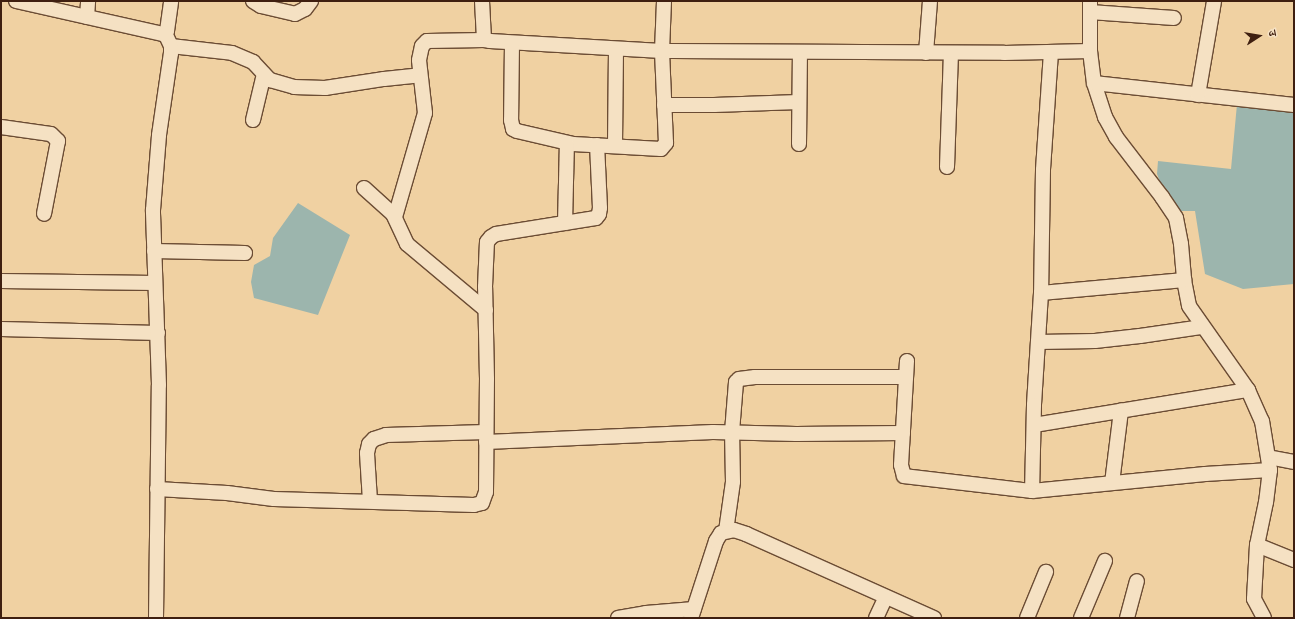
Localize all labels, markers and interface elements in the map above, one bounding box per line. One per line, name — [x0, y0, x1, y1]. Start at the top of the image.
north arrow — [1239, 16, 1279, 56]
text: उ — [1265, 30, 1277, 37]

